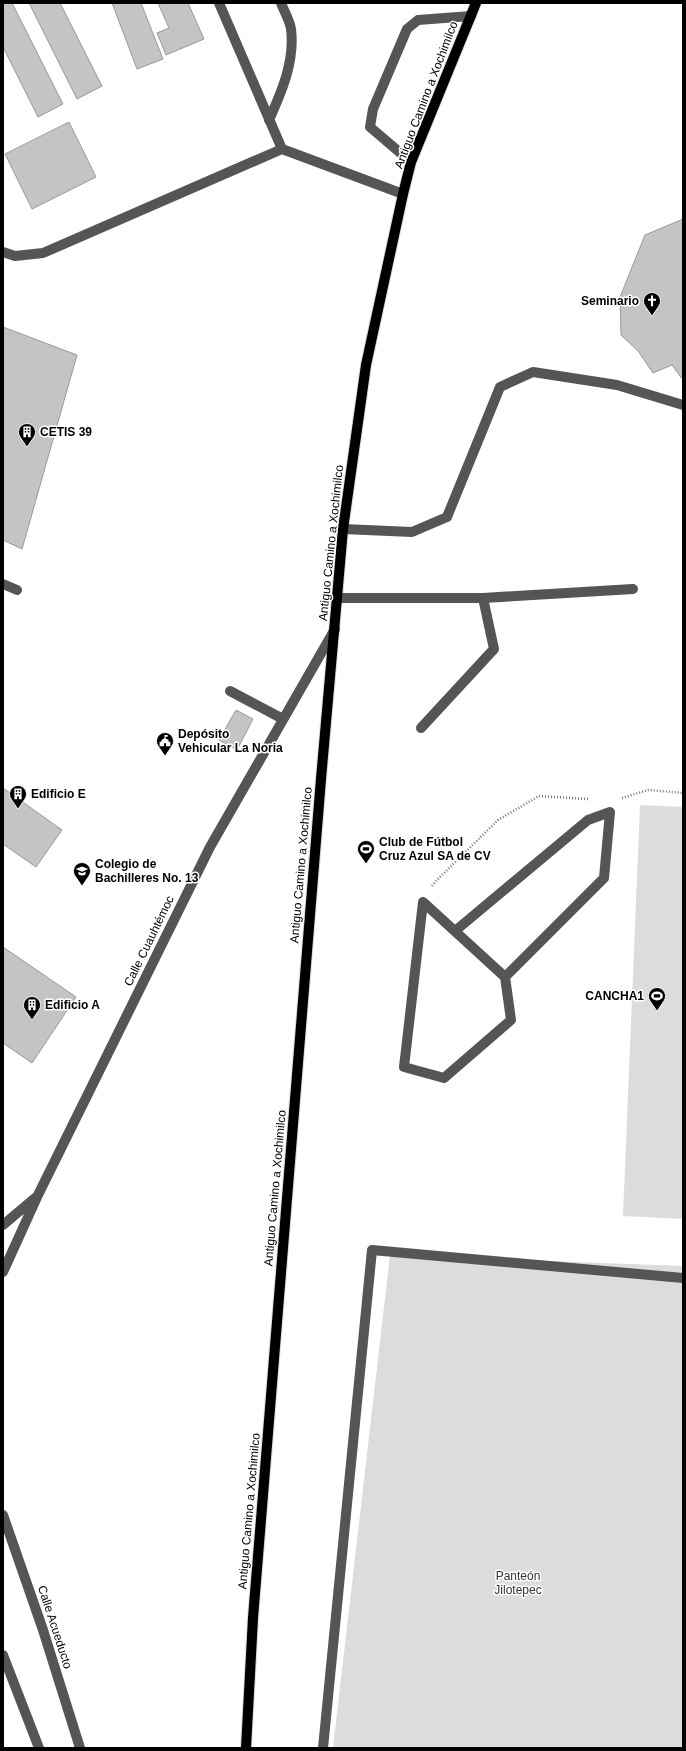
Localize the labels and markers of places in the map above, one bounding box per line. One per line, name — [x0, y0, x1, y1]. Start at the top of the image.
church icon: Seminario — [642, 291, 662, 316]
place label: Seminario — [581, 294, 639, 308]
building icon: CETIS 39 — [17, 422, 37, 447]
place label: CETIS 39 — [40, 425, 92, 439]
place label: Depósito Vehicular La Noria — [178, 727, 283, 755]
public building icon: Depósito Vehicular La Noria — [155, 731, 175, 756]
building icon: Edificio E — [8, 784, 28, 809]
place label: Edificio E — [31, 787, 86, 801]
place label: Club de Fútbol Cruz Azul SA de CV — [379, 835, 491, 863]
sports icon: Club de Fútbol Cruz Azul SA de CV — [356, 839, 376, 864]
place label: Colegio de Bachilleres No. 13 — [95, 857, 199, 885]
school or university icon: Colegio de Bachilleres No. 13 — [72, 861, 92, 886]
sports icon: CANCHA1 — [647, 986, 667, 1011]
place label: CANCHA1 — [585, 989, 644, 1003]
building icon: Edificio A — [22, 995, 42, 1020]
place label: Edificio A — [45, 998, 100, 1012]

